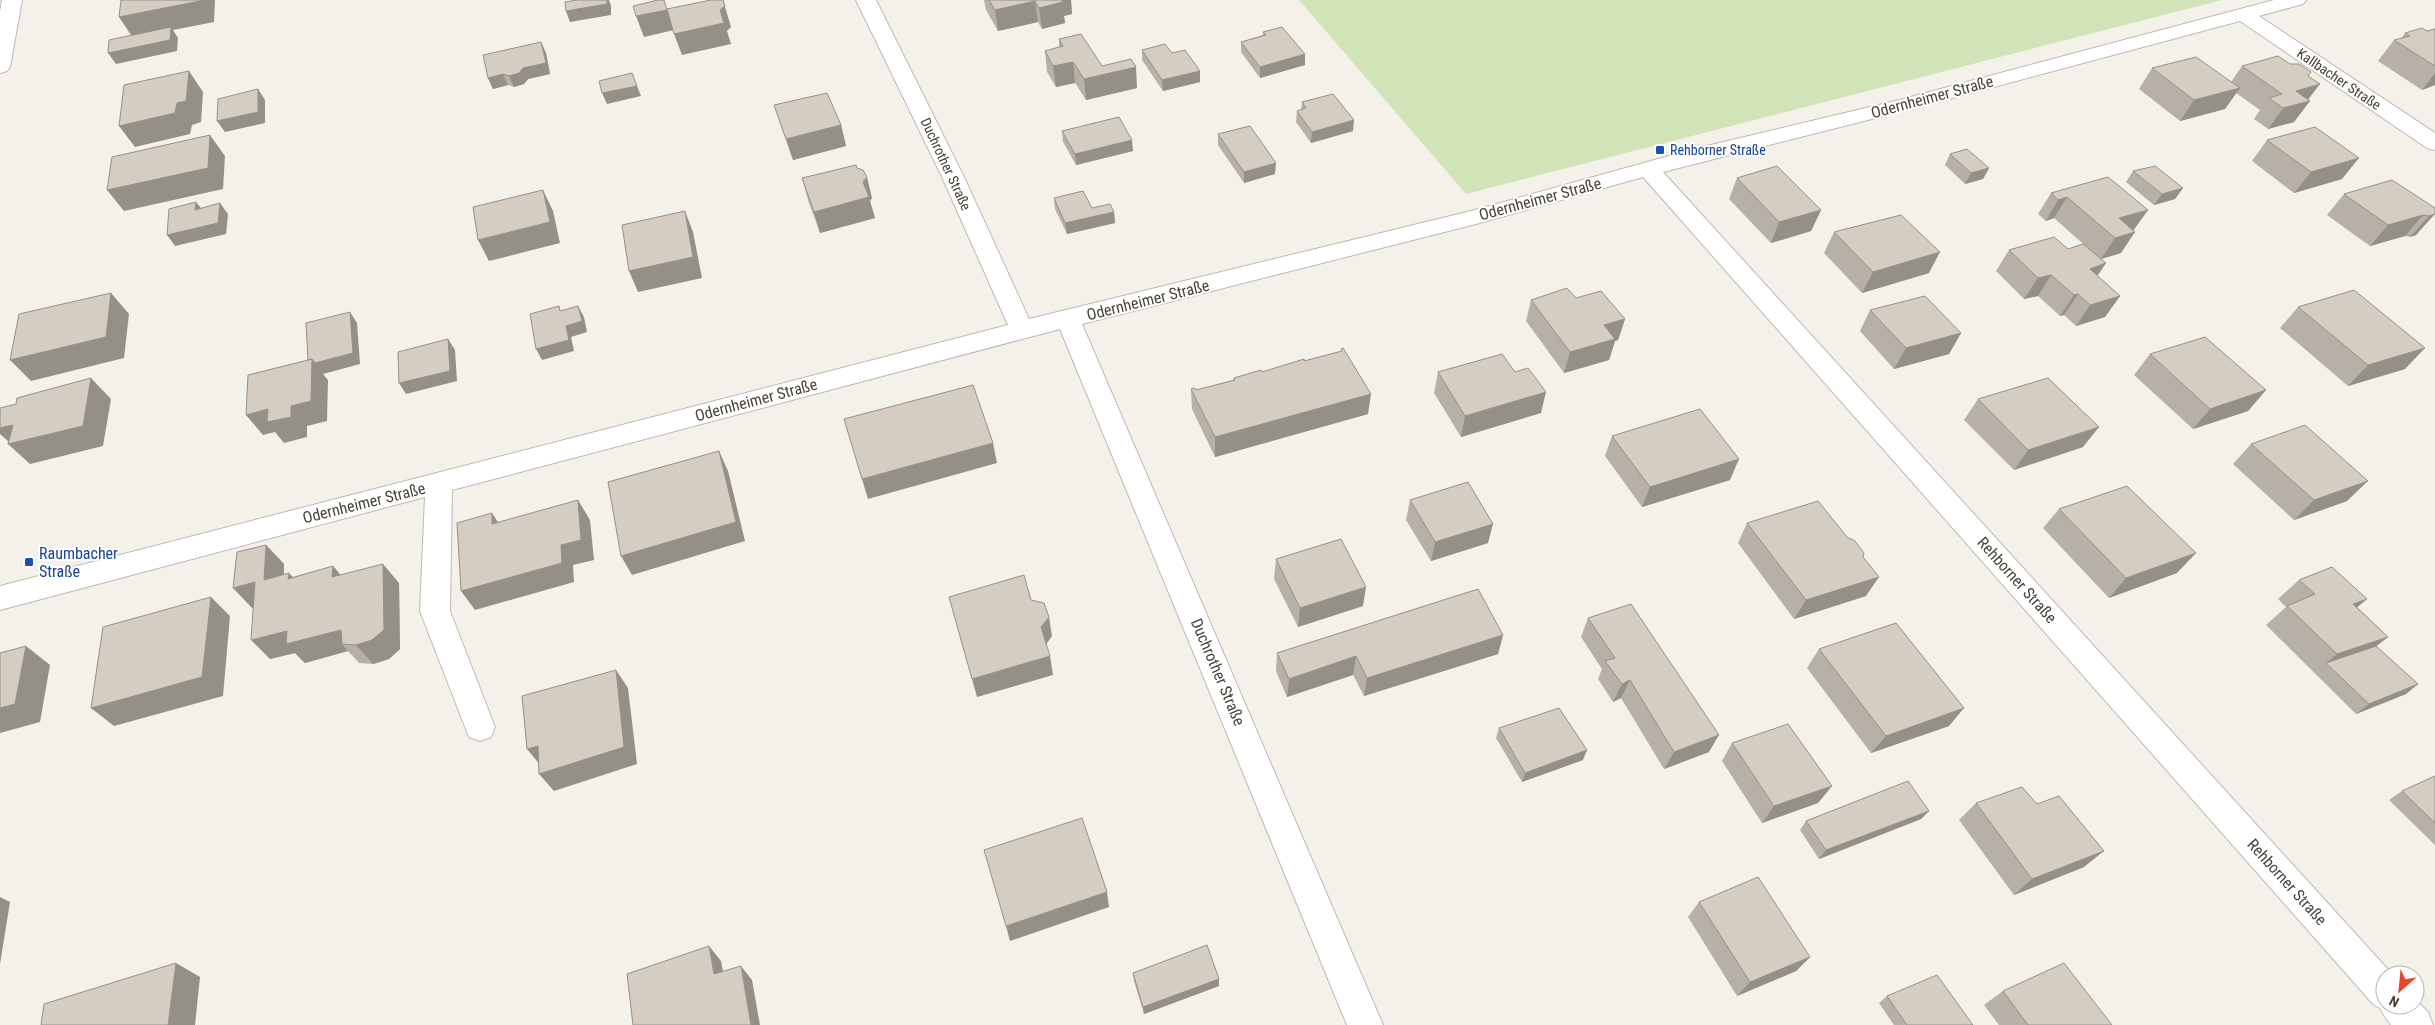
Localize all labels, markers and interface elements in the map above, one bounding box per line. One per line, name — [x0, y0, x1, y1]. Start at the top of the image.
street label: Kallbacher Straße — [2294, 45, 2384, 113]
street label: Odernheimer Straße — [1869, 72, 1995, 122]
street label: Duchrother Straße — [918, 115, 975, 213]
place label: Rehborner Straße — [1670, 142, 1766, 158]
marker: Rehborner Straße — [1654, 144, 1666, 156]
street label: Odernheimer Straße — [1477, 174, 1603, 224]
street label: Odernheimer Straße — [1085, 276, 1211, 324]
street label: Odernheimer Straße — [693, 375, 819, 425]
street label: Odernheimer Straße — [301, 479, 427, 527]
street label: Rehborner Straße — [1973, 533, 2061, 627]
place label: Raumbacher Straße — [39, 544, 118, 581]
marker: Raumbacher Straße — [23, 556, 35, 568]
street label: Duchrother Straße — [1187, 616, 1249, 728]
street label: Rehborner Straße — [2243, 835, 2331, 929]
north arrow — [2375, 965, 2425, 1015]
text: N — [2387, 993, 2402, 1011]

